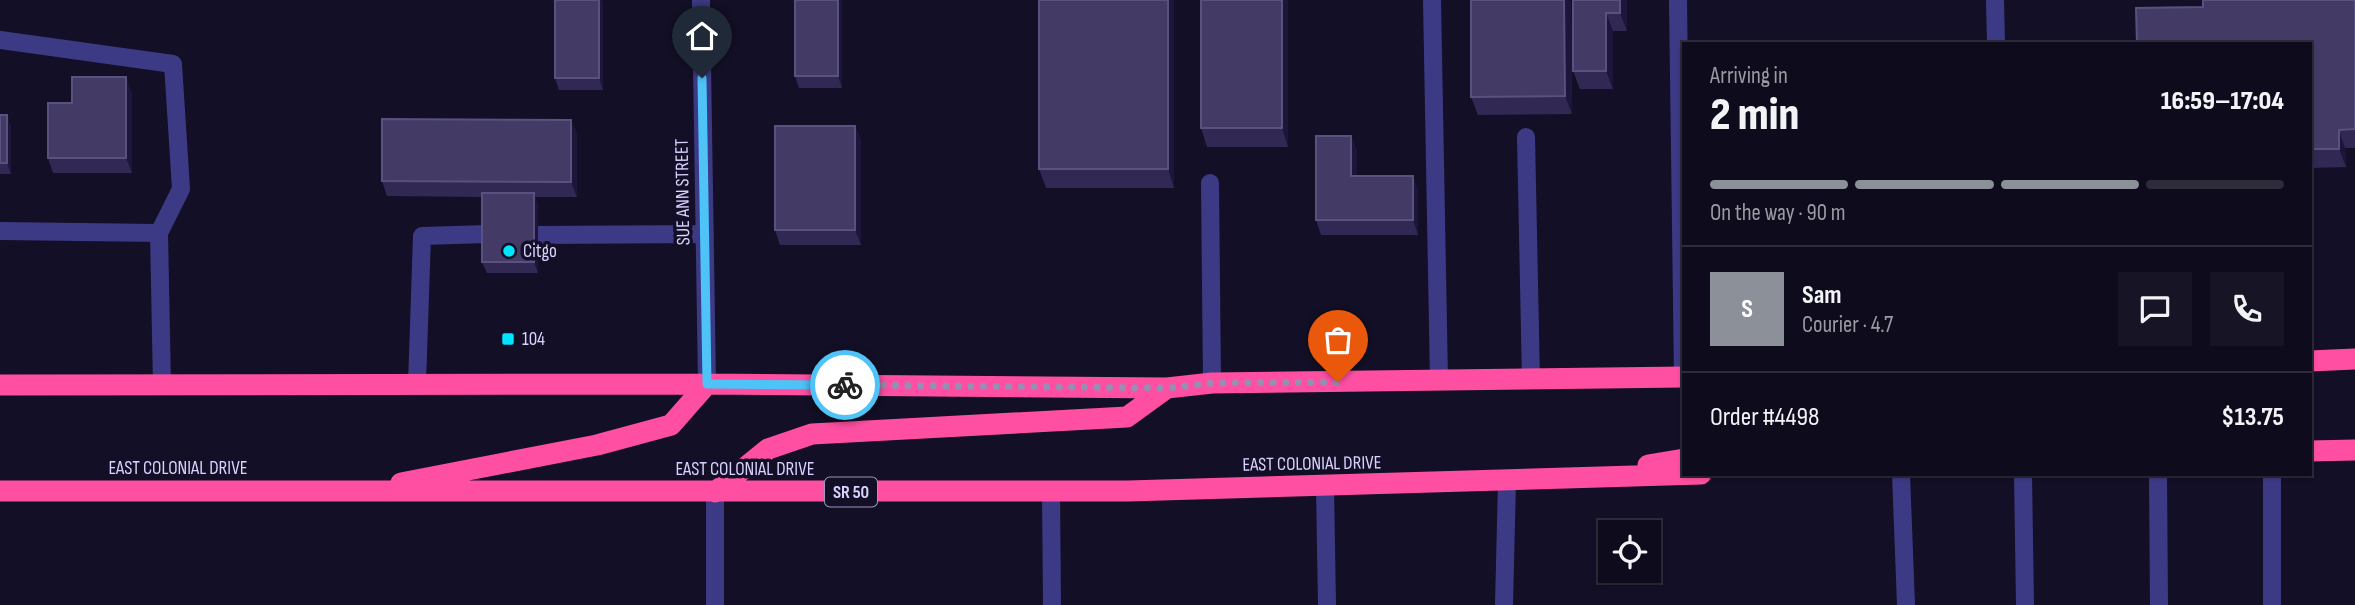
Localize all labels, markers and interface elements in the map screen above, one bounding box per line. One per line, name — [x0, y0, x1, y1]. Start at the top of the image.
pin — [672, 6, 732, 78]
icon: home — [683, 17, 721, 55]
text: Arriving in — [1710, 62, 1788, 90]
text: 16:59–17:04 — [2161, 86, 2284, 117]
text: 2 min — [1710, 88, 1799, 143]
street label: SUE ANN STREET — [671, 138, 695, 246]
text: On the way · 90 m — [1710, 199, 1845, 227]
place label: Citgo — [523, 240, 557, 263]
marker: Citgo — [501, 243, 517, 259]
button: chat — [2118, 272, 2192, 346]
button: phone — [2210, 272, 2284, 346]
text: Sam — [1802, 280, 1842, 311]
text: S — [1741, 294, 1753, 325]
pin — [1308, 310, 1368, 382]
text: Courier · 4.7 — [1802, 311, 1893, 339]
icon: bag — [1319, 321, 1357, 359]
place label: 104 — [522, 328, 545, 351]
marker: 104 — [500, 331, 516, 347]
courier — [810, 350, 880, 420]
icon: bike — [826, 366, 864, 404]
text: Order #4498 — [1710, 402, 1819, 433]
text: $13.75 — [2221, 402, 2284, 433]
street label: EAST COLONIAL DRIVE — [1242, 451, 1382, 477]
street label: EAST COLONIAL DRIVE — [108, 457, 248, 480]
street label: EAST COLONIAL DRIVE — [675, 458, 815, 481]
road number: SR 50 — [825, 478, 877, 506]
map controls — [1598, 520, 1661, 583]
button: locate — [1598, 520, 1661, 583]

